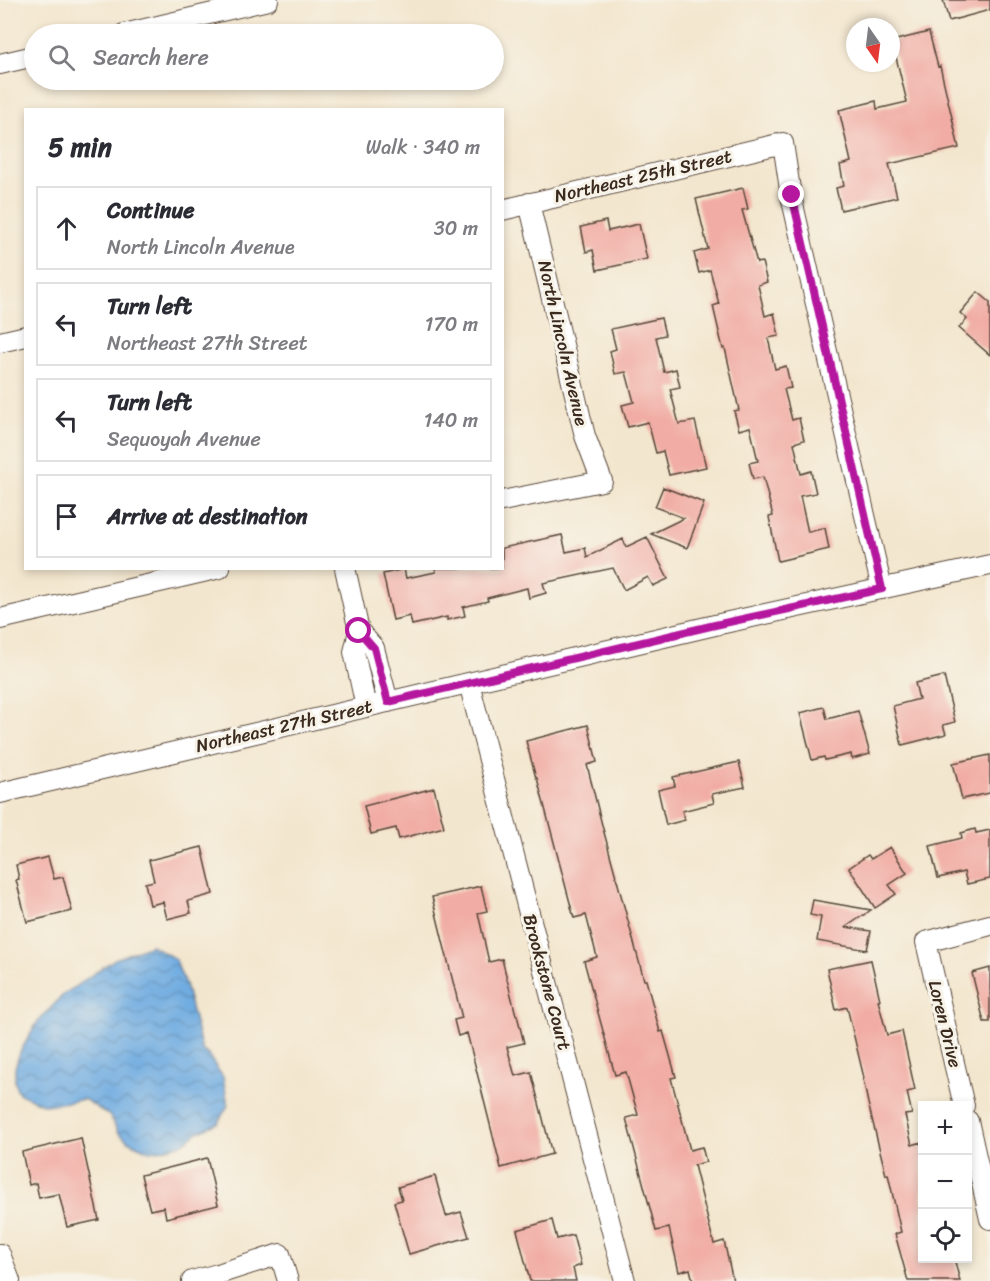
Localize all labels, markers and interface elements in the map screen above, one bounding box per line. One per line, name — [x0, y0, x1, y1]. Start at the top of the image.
north arrow — [846, 18, 900, 72]
search box — [24, 24, 504, 90]
text: Search here — [93, 38, 209, 77]
icon: search — [45, 41, 78, 74]
text: 5 min — [48, 124, 112, 170]
text: Walk · 340 m — [366, 130, 480, 165]
street label: Northeast 25th Street — [551, 140, 735, 212]
route end — [778, 181, 804, 207]
text: Continue — [107, 191, 195, 230]
text: 30 m — [434, 211, 478, 246]
icon: ahead — [50, 212, 83, 245]
text: North Lincoln Avenue — [107, 230, 295, 265]
street label: North Lincoln Avenue — [528, 257, 598, 429]
text: Turn left — [107, 287, 192, 326]
text: 170 m — [425, 307, 478, 342]
icon: left — [50, 308, 83, 341]
text: Northeast 27th Street — [107, 326, 307, 361]
text: Turn left — [107, 383, 192, 422]
text: 140 m — [424, 403, 478, 438]
icon: left — [50, 404, 83, 437]
text: Sequoyah Avenue — [107, 422, 261, 457]
text: Arrive at destination — [107, 497, 308, 536]
icon: arrive — [50, 500, 83, 533]
route start — [345, 617, 371, 643]
street label: Northeast 27th Street — [193, 690, 376, 762]
street label: Brookstone Court — [513, 910, 581, 1054]
street label: Loren Drive — [919, 977, 971, 1071]
map controls — [918, 1101, 972, 1263]
button: + — [918, 1101, 972, 1155]
button: − — [918, 1155, 972, 1209]
button: locate — [918, 1209, 972, 1263]

